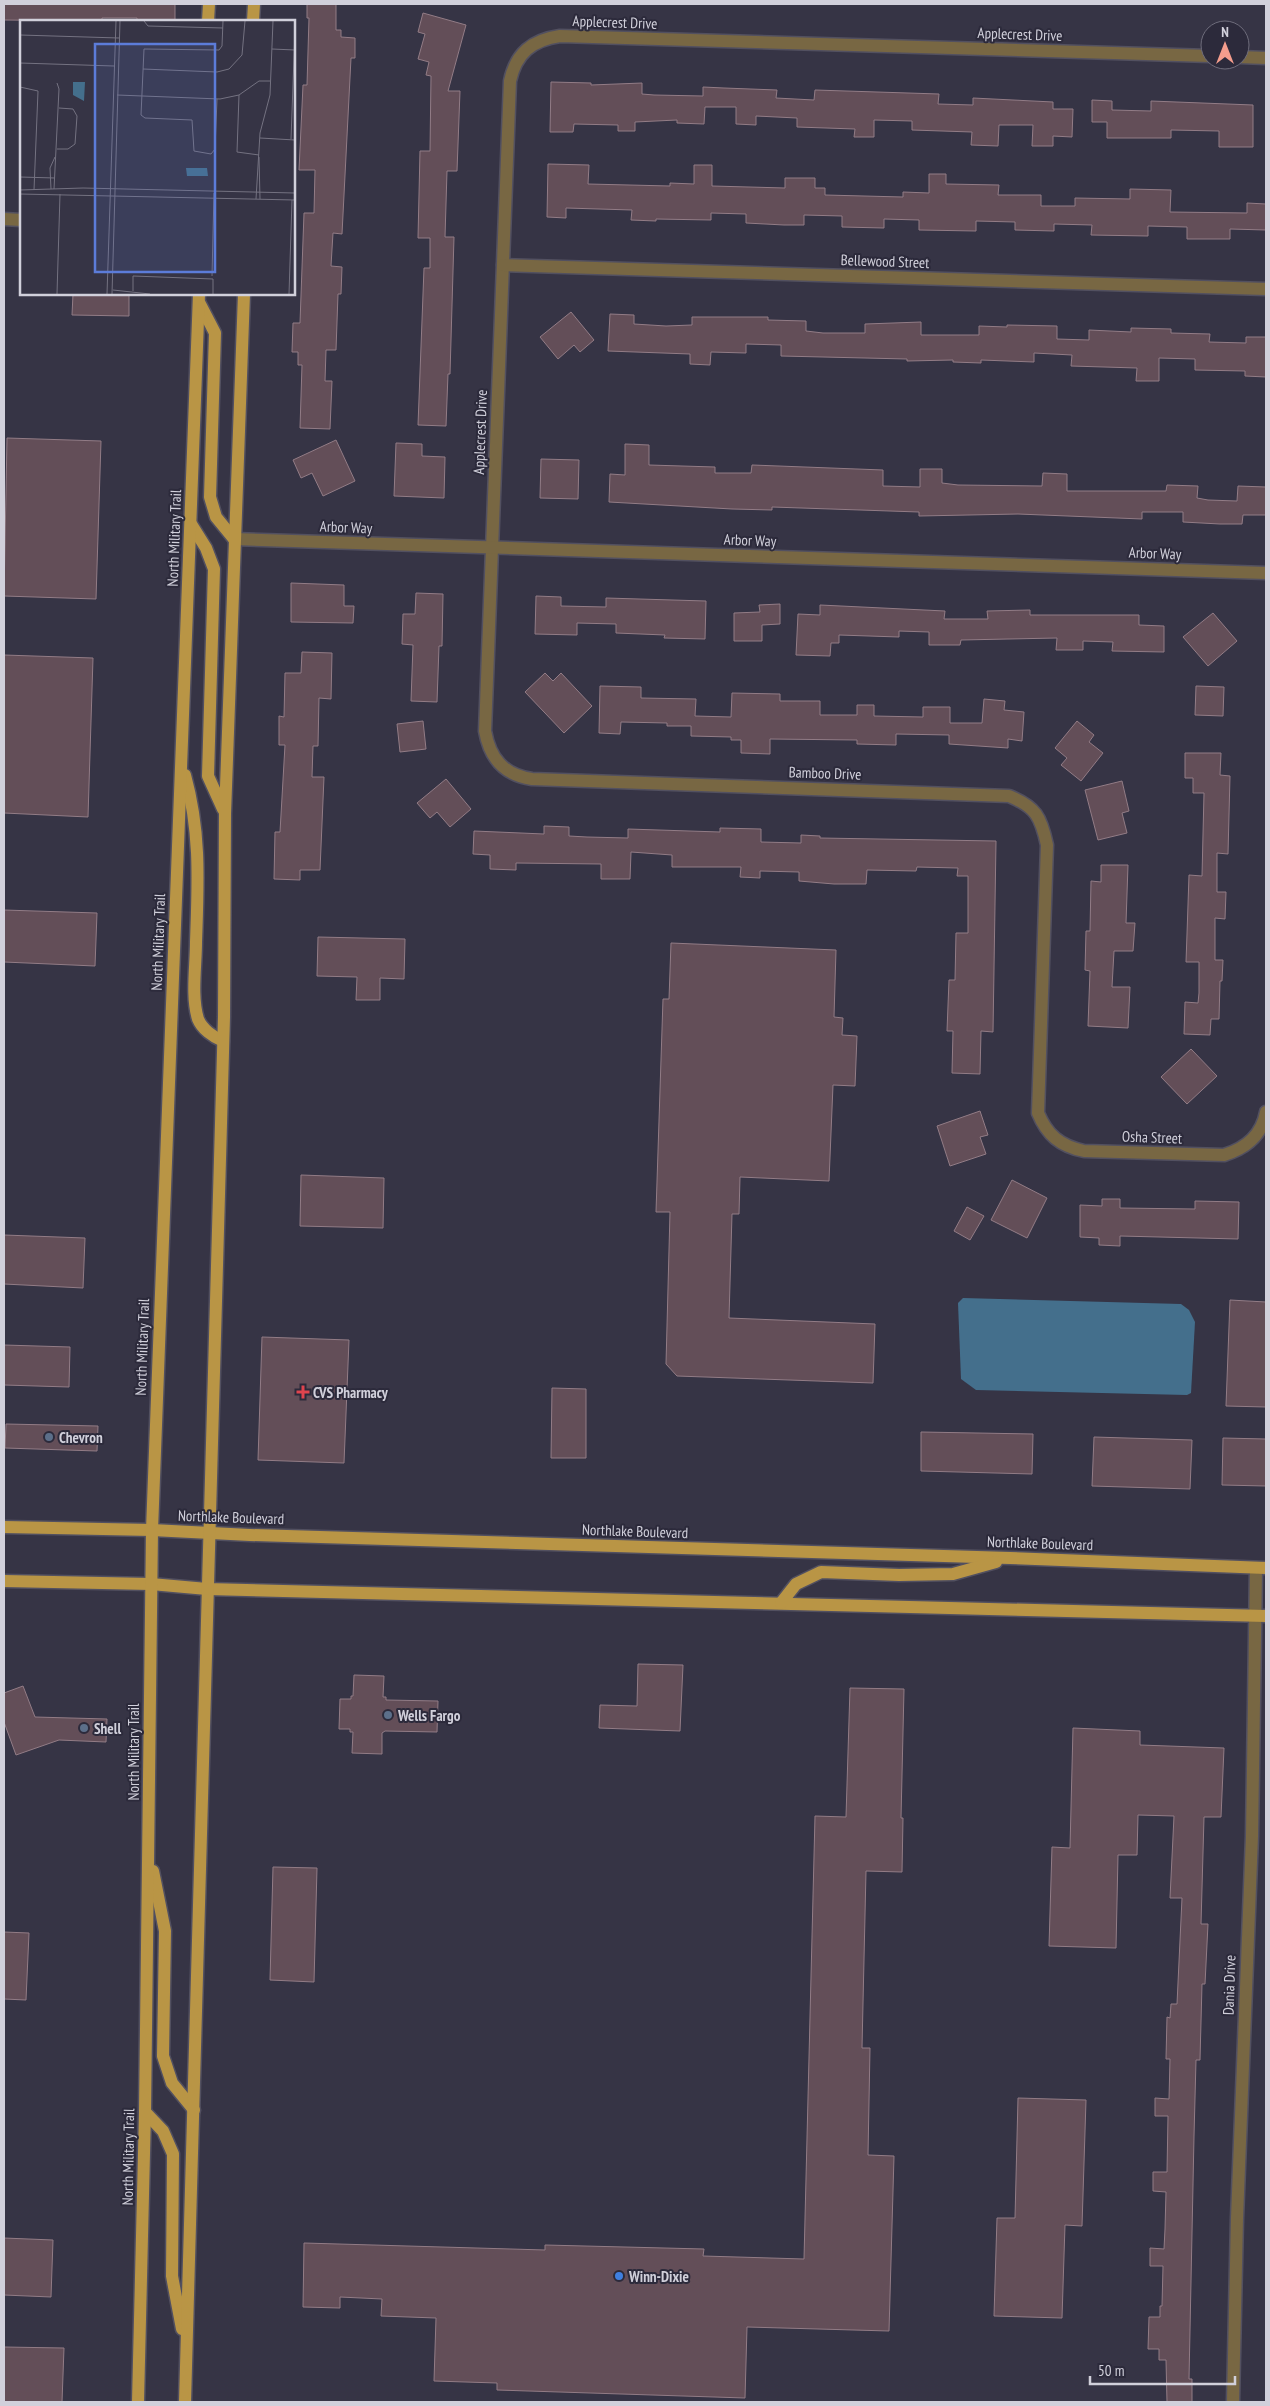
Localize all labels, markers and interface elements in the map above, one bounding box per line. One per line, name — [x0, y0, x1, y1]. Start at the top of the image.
street label: Applecrest Drive — [572, 11, 658, 33]
inset map — [20, 20, 295, 295]
north arrow — [1200, 20, 1250, 70]
street label: Applecrest Drive — [977, 23, 1063, 45]
text: N — [1221, 23, 1229, 41]
street label: Bellewood Street — [840, 250, 930, 272]
street label: Applecrest Drive — [469, 389, 491, 475]
street label: North Military Trail — [163, 489, 185, 587]
street label: Arbor Way — [319, 517, 373, 537]
street label: Arbor Way — [723, 530, 777, 550]
street label: Arbor Way — [1128, 543, 1182, 563]
street label: Bamboo Drive — [788, 762, 862, 784]
street label: North Military Trail — [147, 893, 169, 991]
street label: Osha Street — [1122, 1126, 1182, 1148]
street label: North Military Trail — [131, 1298, 153, 1396]
place label: CVS Pharmacy — [313, 1383, 389, 1402]
marker: CVS Pharmacy — [297, 1386, 309, 1398]
place label: Chevron — [59, 1428, 103, 1447]
marker: Chevron — [43, 1431, 55, 1443]
street label: Northlake Boulevard — [178, 1506, 284, 1528]
street label: Northlake Boulevard — [582, 1520, 688, 1542]
street label: Northlake Boulevard — [987, 1532, 1093, 1554]
street label: North Military Trail — [124, 1703, 143, 1801]
place label: Wells Fargo — [397, 1706, 461, 1725]
marker: Wells Fargo — [382, 1709, 394, 1721]
place label: Shell — [94, 1719, 121, 1738]
marker: Shell — [78, 1722, 90, 1734]
street label: Dania Drive — [1218, 1955, 1240, 2015]
street label: North Military Trail — [118, 2108, 138, 2206]
place label: Winn-Dixie — [628, 2267, 689, 2286]
marker: Winn-Dixie — [613, 2270, 625, 2282]
scale bar — [1090, 2354, 1235, 2386]
text: 50 m — [1098, 2361, 1124, 2380]

